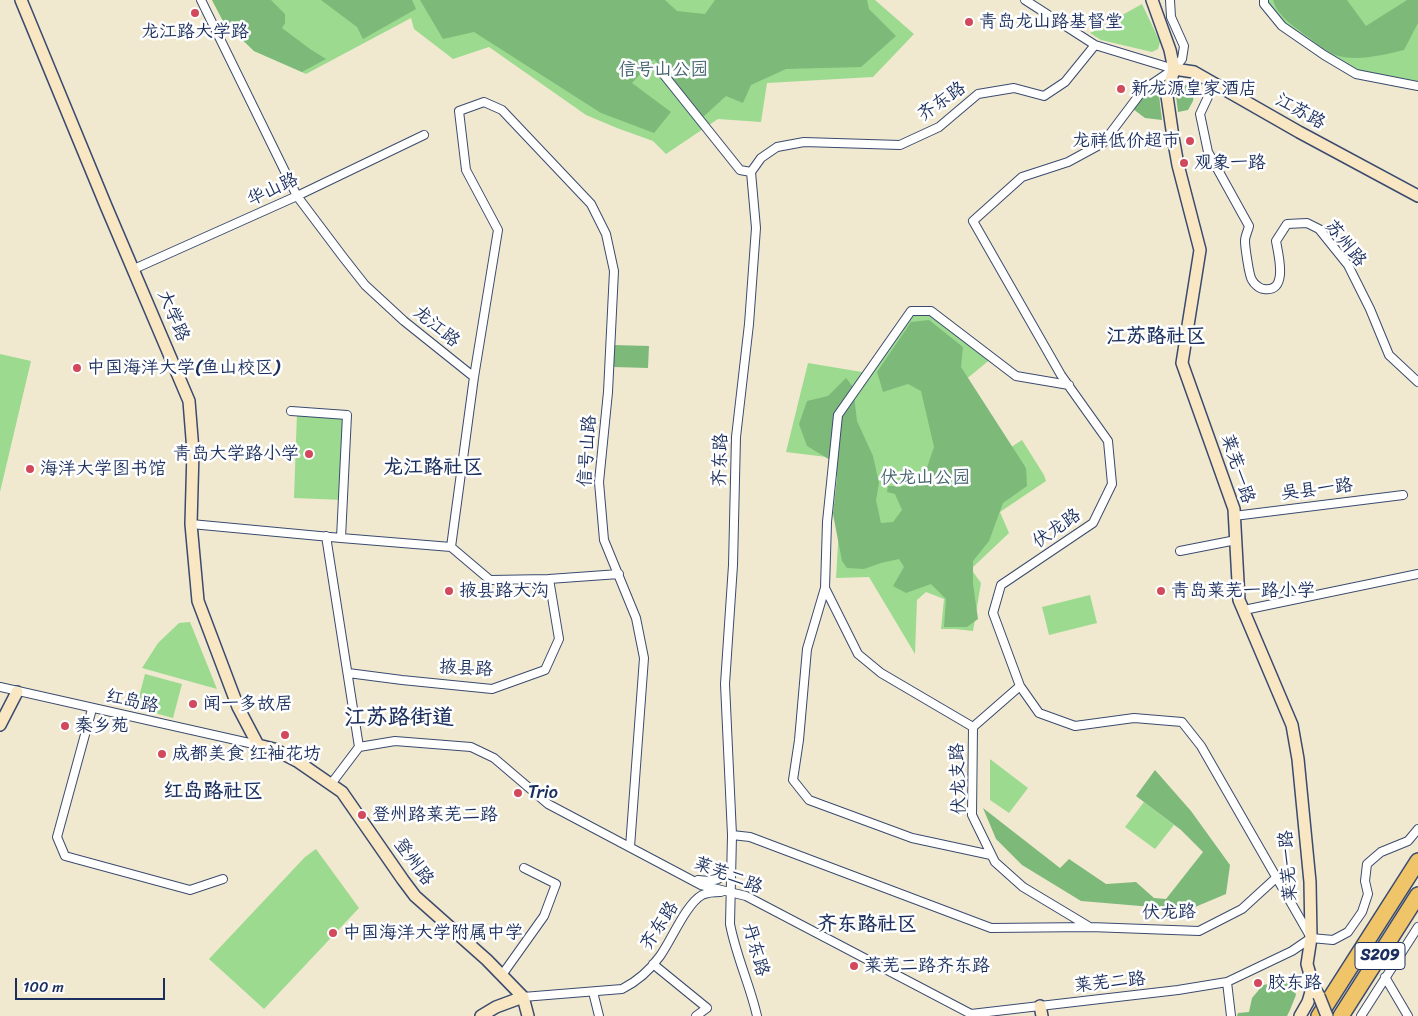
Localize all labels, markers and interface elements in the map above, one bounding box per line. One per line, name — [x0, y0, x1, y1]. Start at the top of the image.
marker: 龙江路大学路 — [189, 7, 201, 19]
place label: 青岛龙山路基督堂 — [979, 11, 1123, 33]
marker: 青岛龙山路基督堂 — [963, 16, 975, 28]
place label: 龙江路大学路 — [141, 21, 249, 43]
park label: 信号山公园 — [618, 59, 708, 81]
street label: 齐东路 — [914, 78, 970, 126]
place label: 新龙源皇家酒店 — [1131, 78, 1257, 100]
marker: 新龙源皇家酒店 — [1115, 83, 1127, 95]
street label: 江苏路 — [1271, 89, 1329, 135]
place label: 龙祥低价超市 — [1072, 130, 1180, 152]
marker: 龙祥低价超市 — [1184, 135, 1196, 147]
place label: 观象一路 — [1194, 152, 1266, 174]
marker: 观象一路 — [1178, 157, 1190, 169]
street label: 华山路 — [244, 169, 302, 211]
street label: 苏州路 — [1320, 216, 1370, 272]
street label: 大学路 — [153, 287, 193, 345]
street label: 龙江路 — [408, 302, 464, 352]
district label: 江苏路社区 — [1106, 325, 1206, 349]
place label: 中国海洋大学(鱼山校区) — [87, 357, 280, 379]
marker: 中国海洋大学(鱼山校区) — [71, 362, 83, 374]
street label: 信号山路 — [575, 414, 601, 488]
street label: 莱芜一路 — [1216, 431, 1258, 507]
street label: 齐东路 — [709, 433, 733, 487]
place label: 青岛大学路小学 — [173, 443, 299, 465]
marker: 青岛大学路小学 — [303, 448, 315, 460]
district label: 龙江路社区 — [383, 456, 483, 480]
place label: 海洋大学图书馆 — [40, 458, 166, 480]
marker: 海洋大学图书馆 — [24, 463, 36, 475]
park label: 伏龙山公园 — [880, 467, 970, 489]
street label: 吴县一路 — [1280, 475, 1354, 505]
street label: 伏龙路 — [1029, 505, 1085, 553]
place label: 掖县路大沟 — [459, 580, 549, 602]
place label: 青岛莱芜一路小学 — [1171, 580, 1315, 602]
marker: 掖县路大沟 — [443, 585, 455, 597]
marker: 青岛莱芜一路小学 — [1155, 585, 1167, 597]
street label: 掖县路 — [438, 657, 494, 681]
street label: 红岛路 — [103, 686, 161, 718]
place label: 闻一多故居 — [203, 693, 293, 715]
marker: 闻一多故居 — [187, 698, 199, 710]
district label: 江苏路街道 — [344, 705, 454, 731]
place label: 秦乡苑 — [75, 715, 129, 737]
marker: 秦乡苑 — [59, 720, 71, 732]
marker: 红袖花坊 — [279, 729, 291, 741]
place label: 成都美食 — [172, 743, 244, 765]
place label: 红袖花坊 — [249, 743, 321, 765]
street label: 伏龙支路 — [947, 743, 971, 815]
marker: 成都美食 — [156, 748, 168, 760]
district label: 红岛路社区 — [163, 780, 263, 804]
place label: Trio — [528, 782, 558, 804]
marker: Trio — [512, 787, 524, 799]
place label: 登州路莱芜二路 — [372, 804, 498, 826]
marker: 登州路莱芜二路 — [356, 809, 368, 821]
street label: 莱芜一路 — [1276, 829, 1302, 903]
street label: 登州路 — [388, 834, 438, 890]
street label: 莱芜二路 — [691, 853, 765, 899]
street label: 齐东路 — [636, 897, 684, 955]
street label: 伏龙路 — [1142, 902, 1196, 924]
district label: 齐东路社区 — [817, 913, 917, 937]
street label: 丹东路 — [737, 921, 773, 979]
place label: 中国海洋大学附属中学 — [343, 922, 523, 944]
marker: 中国海洋大学附属中学 — [327, 927, 339, 939]
road number: S209 — [1355, 942, 1405, 969]
place label: 莱芜二路齐东路 — [864, 955, 990, 977]
marker: 莱芜二路齐东路 — [848, 960, 860, 972]
scale bar — [18, 968, 168, 1000]
street label: 莱芜二路 — [1073, 968, 1147, 998]
place label: 胶东路 — [1268, 972, 1322, 994]
text: 100 m — [23, 974, 64, 1000]
marker: 胶东路 — [1252, 977, 1264, 989]

